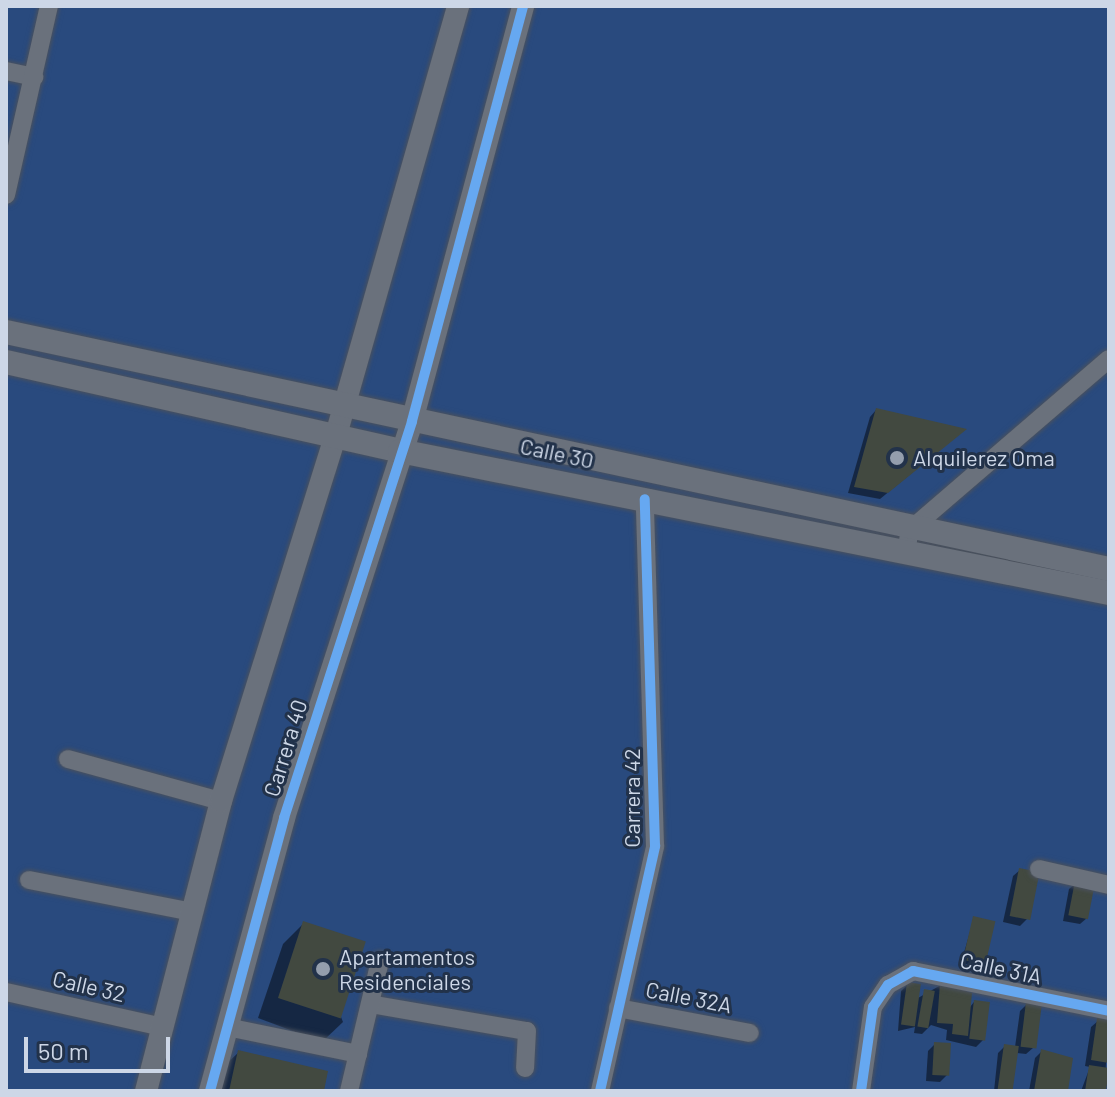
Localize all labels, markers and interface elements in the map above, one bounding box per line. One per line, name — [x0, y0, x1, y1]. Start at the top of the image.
street label: Calle 30 — [518, 432, 596, 474]
place label: Alquilerez Oma — [913, 445, 1055, 471]
marker: Alquilerez Oma — [888, 449, 906, 467]
street label: Carrera 40 — [258, 696, 312, 800]
street label: Carrera 42 — [619, 748, 645, 848]
place label: Apartamentos Residenciales — [339, 943, 475, 994]
street label: Calle 31A — [958, 946, 1044, 990]
marker: Apartamentos Residenciales — [314, 960, 332, 978]
street label: Calle 32 — [50, 965, 128, 1007]
street label: Calle 32A — [644, 976, 734, 1018]
scale bar — [28, 1021, 174, 1071]
text: 50 m — [38, 1036, 89, 1065]

